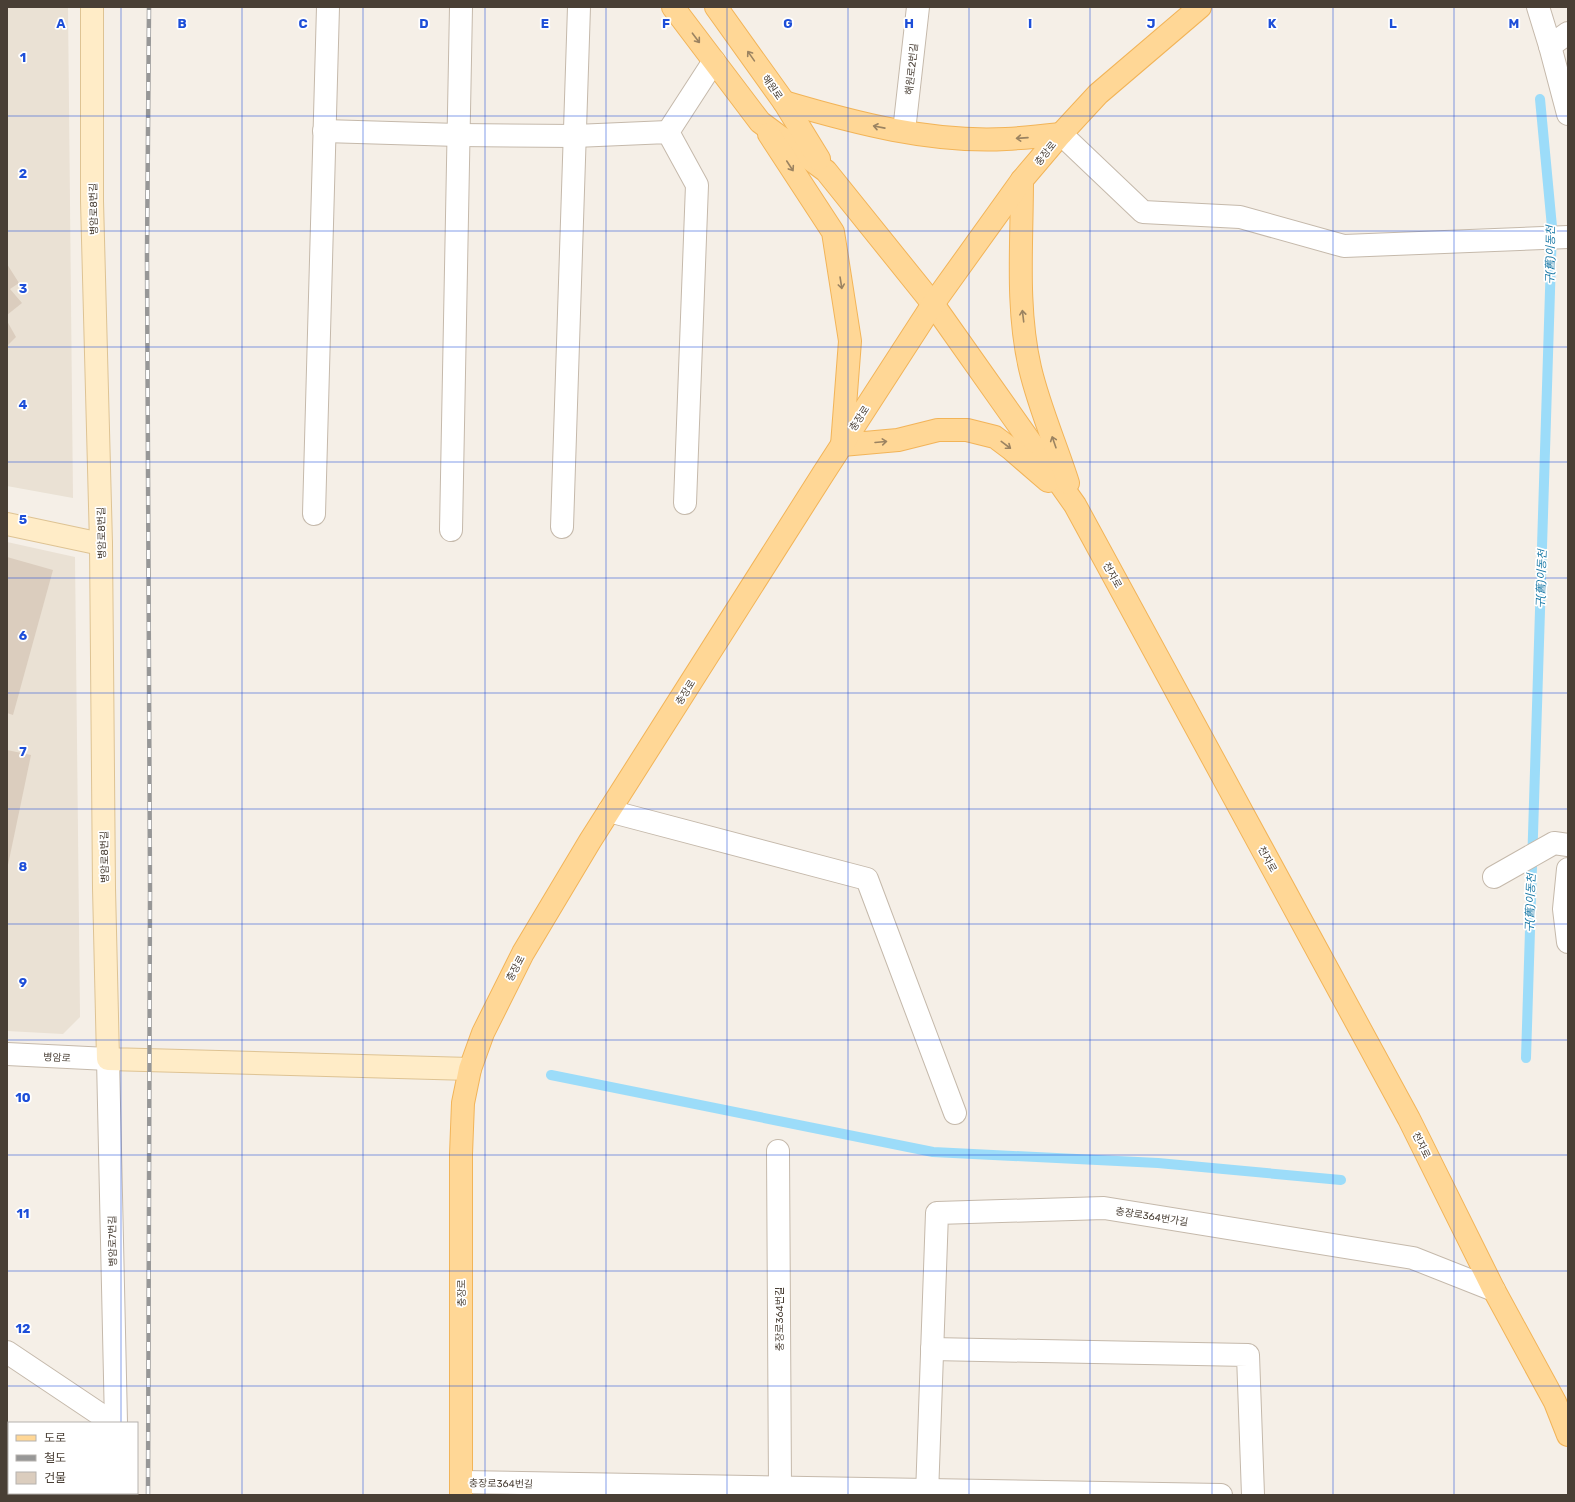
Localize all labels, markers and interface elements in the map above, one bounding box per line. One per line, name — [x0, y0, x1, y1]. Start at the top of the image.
text: A — [56, 16, 66, 31]
text: B — [177, 16, 187, 31]
text: C — [298, 16, 308, 31]
text: D — [419, 16, 429, 31]
text: E — [541, 16, 549, 31]
text: F — [662, 16, 670, 31]
text: G — [783, 16, 793, 31]
text: H — [904, 16, 914, 31]
text: I — [1028, 16, 1032, 31]
text: J — [1147, 16, 1155, 31]
text: K — [1268, 16, 1277, 31]
text: L — [1389, 16, 1397, 31]
text: M — [1509, 16, 1519, 31]
one-way arrow — [692, 32, 701, 43]
street label: 해원로2번길 — [903, 43, 921, 96]
text: 1 — [20, 50, 26, 65]
one-way arrow — [747, 51, 755, 62]
street label: 해원로 — [759, 73, 785, 102]
one-way arrow — [873, 122, 886, 130]
one-way arrow — [1016, 135, 1029, 142]
street label: 충장로 — [1032, 139, 1059, 168]
one-way arrow — [786, 160, 794, 172]
text: 2 — [19, 166, 27, 181]
street label: 병암로8번길 — [88, 183, 100, 235]
water label: 구(舊)이동천 — [1543, 224, 1558, 285]
one-way arrow — [837, 276, 845, 289]
text: 3 — [19, 281, 28, 296]
one-way arrow — [1019, 310, 1027, 323]
text: 4 — [19, 397, 28, 412]
street label: 충장로 — [847, 404, 872, 433]
one-way arrow — [1050, 436, 1058, 448]
one-way arrow — [874, 438, 887, 445]
one-way arrow — [1000, 441, 1011, 450]
street label: 병암로8번길 — [96, 507, 108, 559]
text: 5 — [19, 512, 27, 527]
water label: 구(舊)이동천 — [1534, 547, 1549, 609]
street label: 천자로 — [1100, 561, 1124, 590]
text: 6 — [19, 628, 28, 643]
street label: 충장로 — [673, 678, 698, 707]
text: 7 — [19, 744, 27, 759]
street label: 병암로8번길 — [99, 831, 111, 883]
street label: 천자로 — [1255, 845, 1279, 874]
text: 8 — [19, 859, 28, 874]
water label: 구(舊)이동천 — [1523, 871, 1538, 933]
street label: 충장로 — [504, 953, 528, 983]
text: 9 — [19, 975, 27, 990]
street label: 병암로 — [43, 1051, 71, 1065]
text: 10 — [15, 1090, 31, 1105]
street label: 천자로 — [1410, 1130, 1433, 1160]
street label: 충장로364번가길 — [1115, 1205, 1189, 1229]
text: 11 — [17, 1206, 29, 1221]
street label: 병암로7번길 — [107, 1215, 119, 1267]
street label: 충장로 — [456, 1279, 468, 1307]
street label: 충장로364번길 — [774, 1287, 786, 1351]
text: 12 — [16, 1321, 30, 1336]
legend — [8, 1422, 138, 1494]
text: 도로 — [44, 1431, 66, 1445]
text: 철도 — [44, 1451, 66, 1465]
text: 건물 — [44, 1471, 66, 1485]
street label: 충장로364번길 — [469, 1477, 533, 1491]

